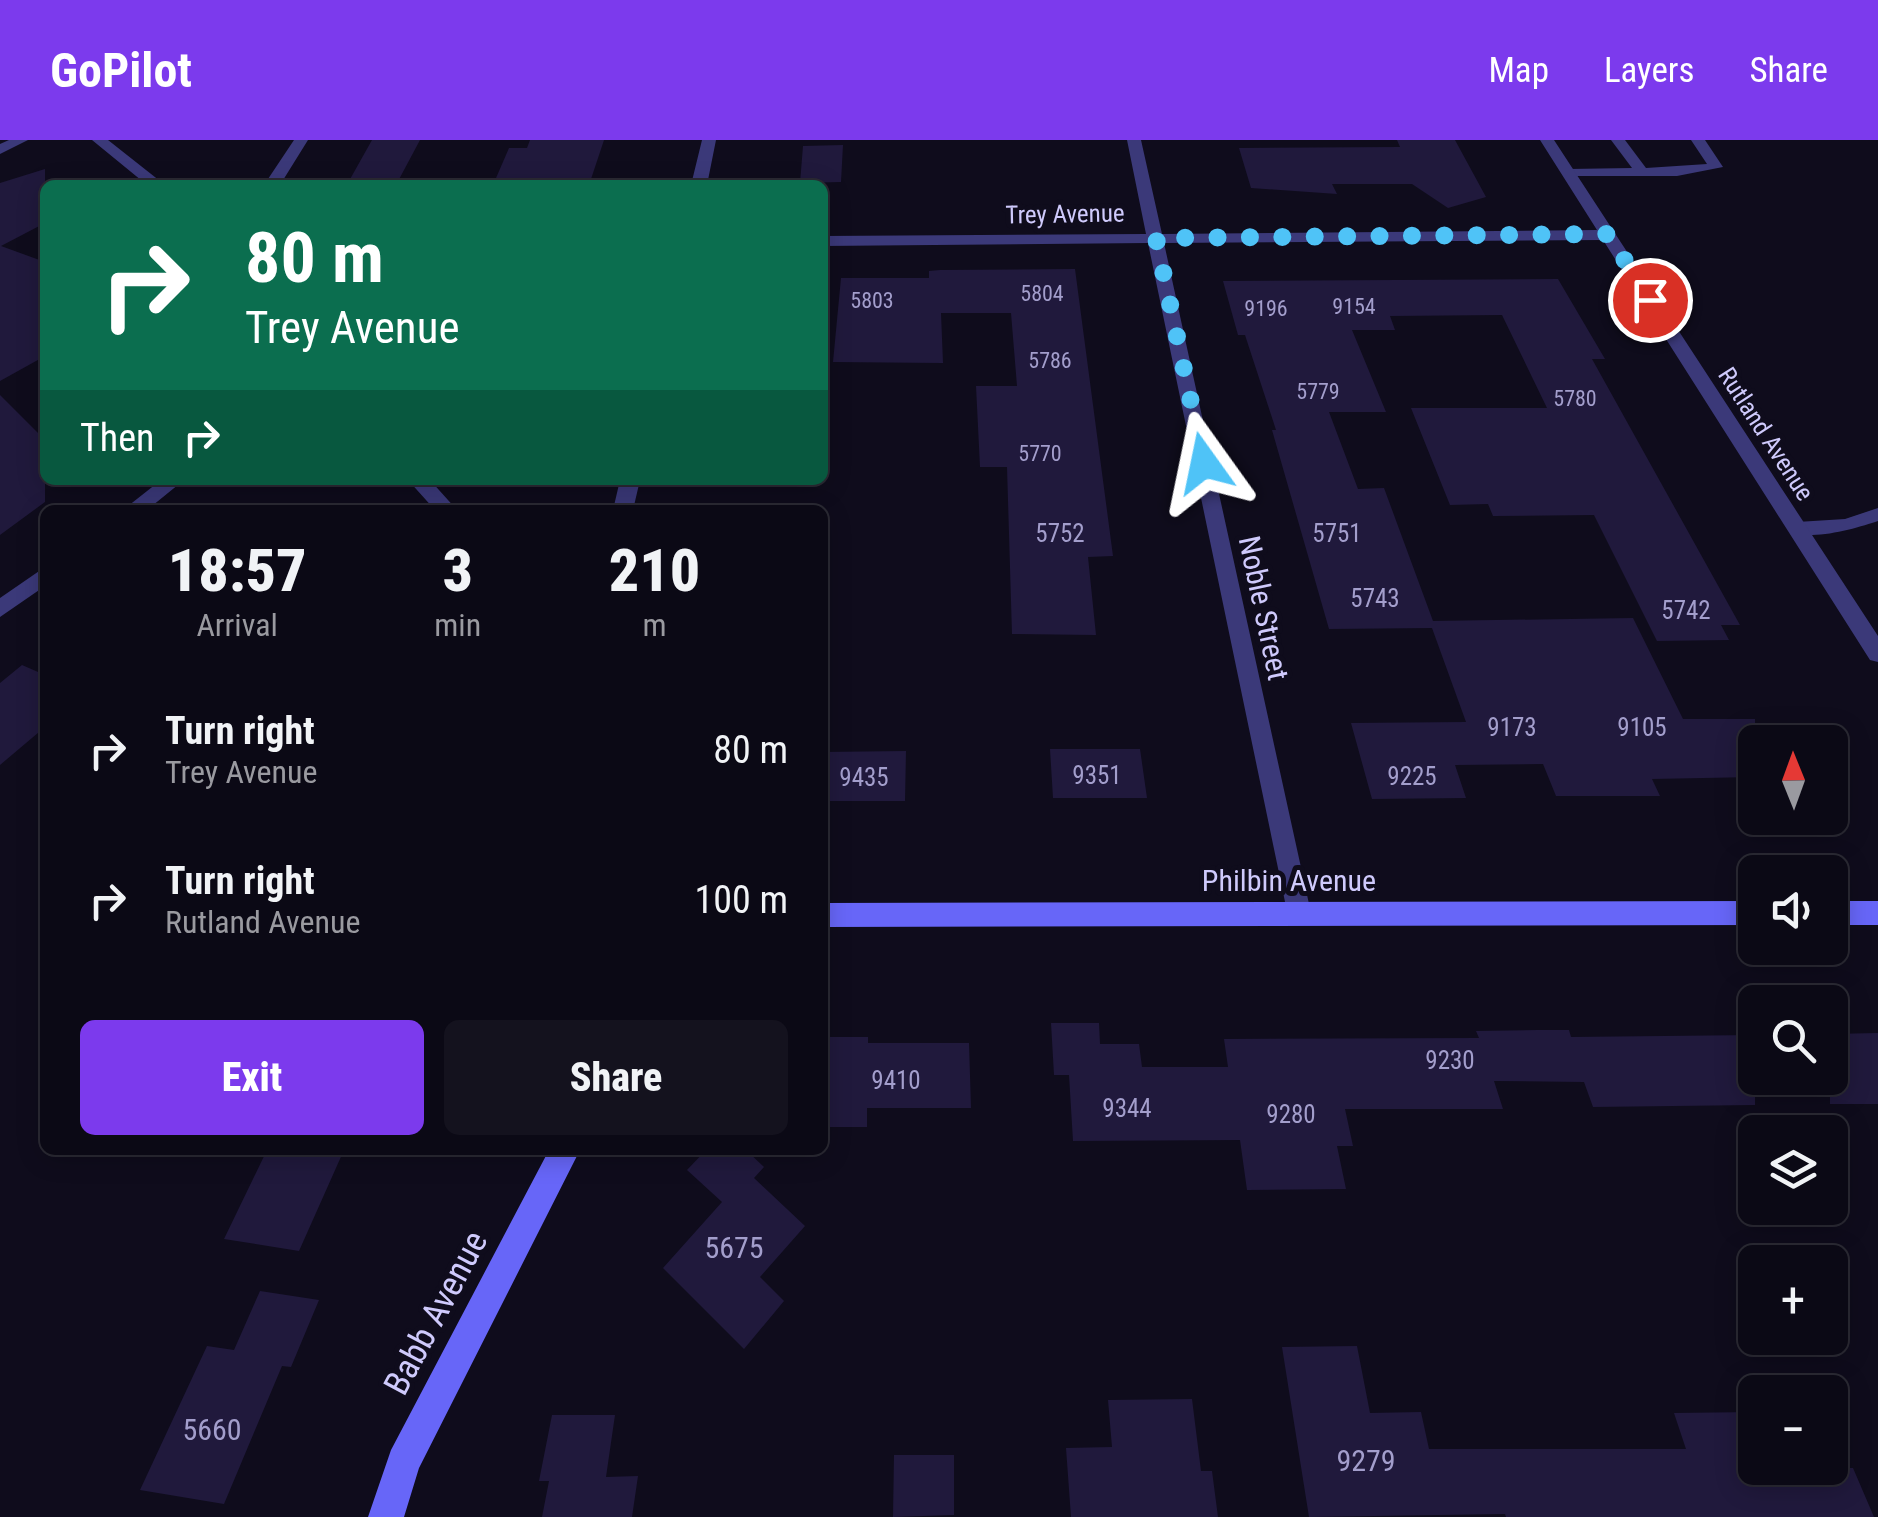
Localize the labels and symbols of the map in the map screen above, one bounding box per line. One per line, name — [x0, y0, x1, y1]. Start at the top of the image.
street label: Trey Avenue — [1005, 198, 1125, 230]
pin — [1608, 258, 1693, 343]
house number: 5804 — [1020, 281, 1064, 306]
house number: 5803 — [850, 288, 894, 313]
house number: 9154 — [1332, 294, 1376, 319]
house number: 9196 — [1244, 296, 1288, 321]
house number: 5786 — [1028, 348, 1072, 373]
street label: Rutland Avenue — [1712, 362, 1820, 506]
house number: 5779 — [1296, 379, 1340, 404]
house number: 5780 — [1553, 386, 1597, 411]
position arrow — [1152, 411, 1256, 515]
house number: 5770 — [1018, 441, 1062, 466]
house number: 5752 — [1035, 519, 1085, 548]
house number: 5751 — [1312, 519, 1362, 548]
street label: Noble Street — [1232, 533, 1296, 683]
house number: 5743 — [1350, 584, 1400, 613]
house number: 5742 — [1661, 596, 1711, 625]
house number: 9173 — [1487, 713, 1537, 742]
house number: 9105 — [1617, 713, 1667, 742]
north arrow — [1738, 725, 1848, 835]
house number: 9351 — [1072, 761, 1122, 790]
house number: 9225 — [1387, 762, 1437, 791]
house number: 9435 — [839, 763, 889, 792]
street label: Philbin Avenue — [1202, 863, 1376, 898]
house number: 9230 — [1425, 1046, 1475, 1075]
house number: 9410 — [871, 1066, 921, 1095]
house number: 9344 — [1102, 1094, 1152, 1123]
house number: 9280 — [1266, 1100, 1316, 1129]
street label: Babb Avenue — [376, 1224, 496, 1402]
house number: 5675 — [704, 1230, 764, 1265]
house number: 5660 — [182, 1412, 242, 1447]
house number: 9279 — [1336, 1443, 1396, 1478]

